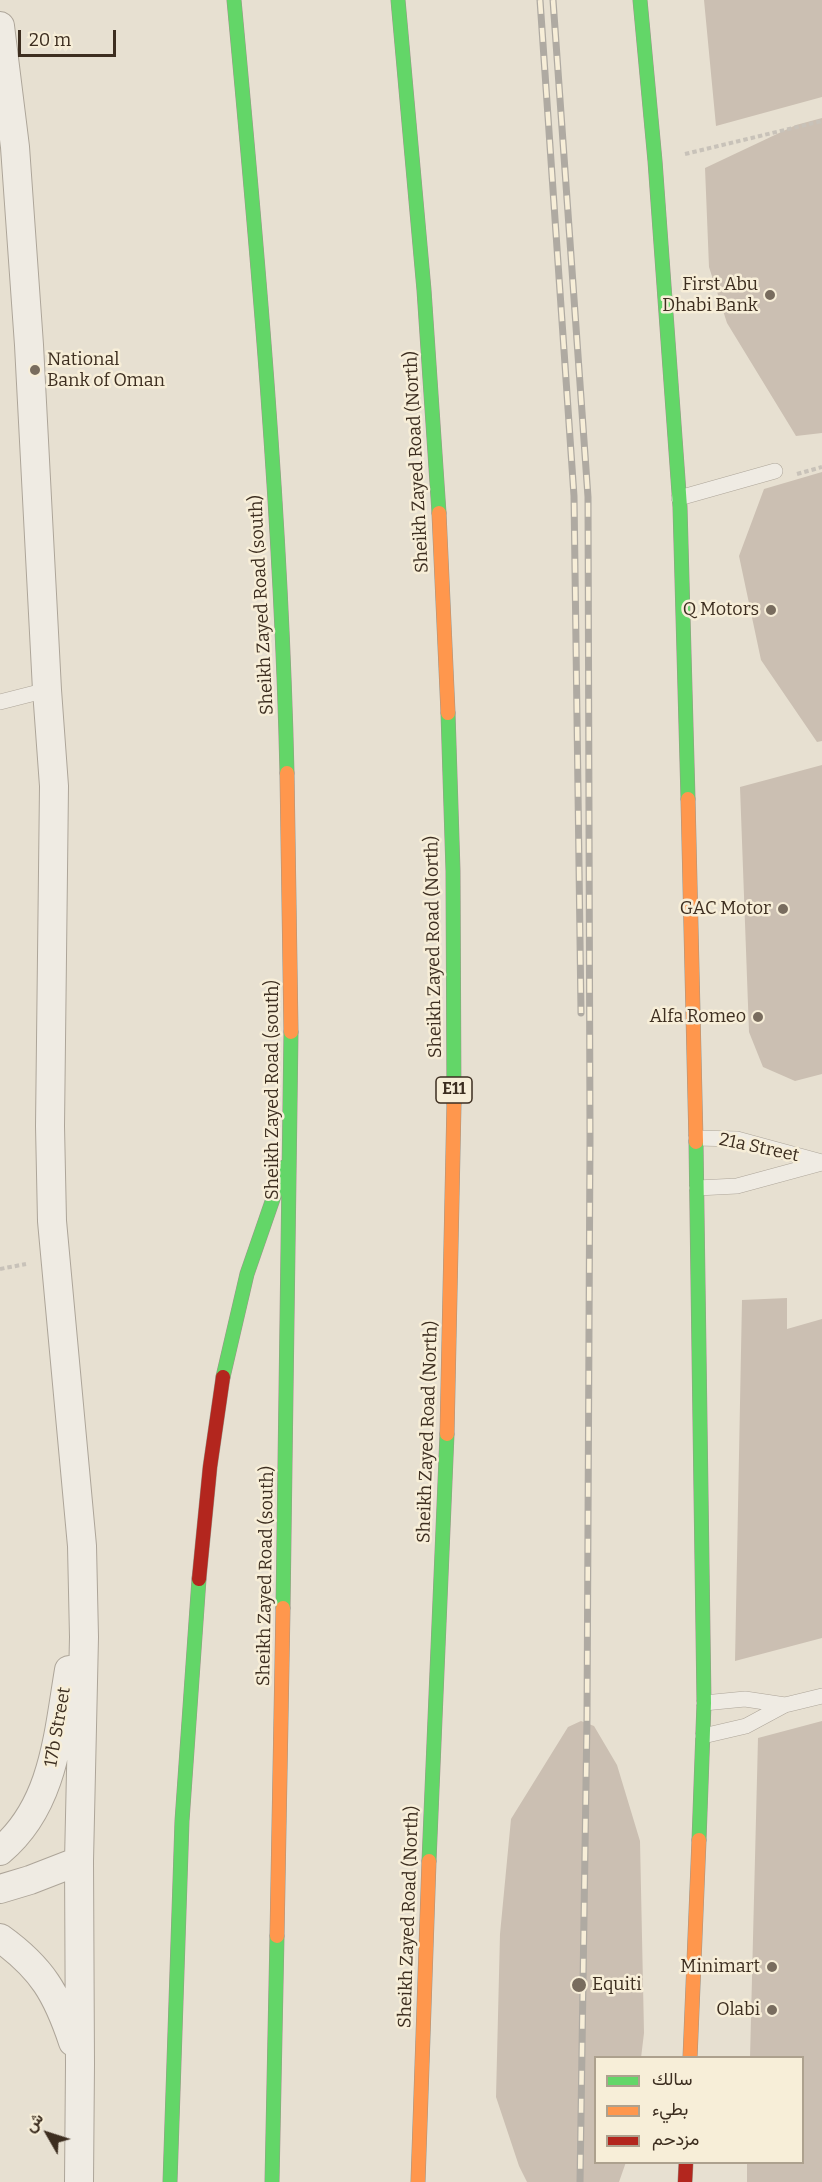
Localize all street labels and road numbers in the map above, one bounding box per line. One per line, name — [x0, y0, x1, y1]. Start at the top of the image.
street label: Sheikh Zayed Road (North) — [400, 350, 434, 574]
street label: Sheikh Zayed Road (south) — [245, 494, 279, 716]
street label: Sheikh Zayed Road (North) — [421, 836, 447, 1058]
street label: Sheikh Zayed Road (south) — [262, 980, 284, 1200]
road number: E11 — [436, 1077, 472, 1103]
street label: 21a Street — [717, 1129, 801, 1167]
street label: Sheikh Zayed Road (North) — [413, 1321, 443, 1543]
street label: Sheikh Zayed Road (south) — [253, 1466, 279, 1686]
street label: 17b Street — [40, 1685, 76, 1769]
street label: Sheikh Zayed Road (North) — [394, 1806, 424, 2028]

